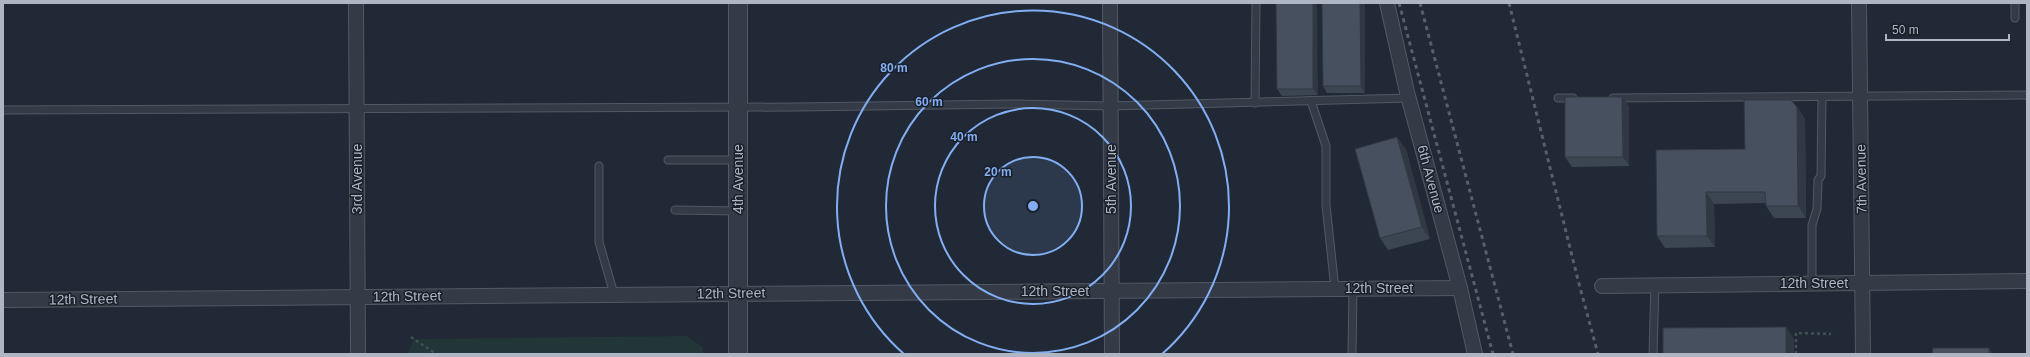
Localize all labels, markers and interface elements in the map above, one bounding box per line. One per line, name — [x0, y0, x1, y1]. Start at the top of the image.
scale bar — [1886, 16, 2009, 42]
text: 50 m — [1892, 23, 1919, 37]
text: 80 m — [880, 61, 908, 75]
text: 60 m — [915, 95, 943, 109]
text: 40 m — [950, 130, 978, 144]
street label: 6th Avenue — [1414, 143, 1448, 215]
street label: 3rd Avenue — [349, 144, 365, 214]
street label: 4th Avenue — [730, 144, 746, 214]
street label: 5th Avenue — [1103, 144, 1119, 214]
street label: 7th Avenue — [1852, 144, 1870, 214]
text: 20 m — [984, 165, 1012, 179]
centre of rings — [1026, 199, 1040, 213]
street label: 12th Street — [1780, 275, 1848, 291]
street label: 12th Street — [1345, 280, 1413, 296]
street label: 12th Street — [1021, 283, 1089, 299]
street label: 12th Street — [697, 284, 765, 302]
street label: 12th Street — [373, 287, 441, 305]
street label: 12th Street — [49, 290, 117, 308]

